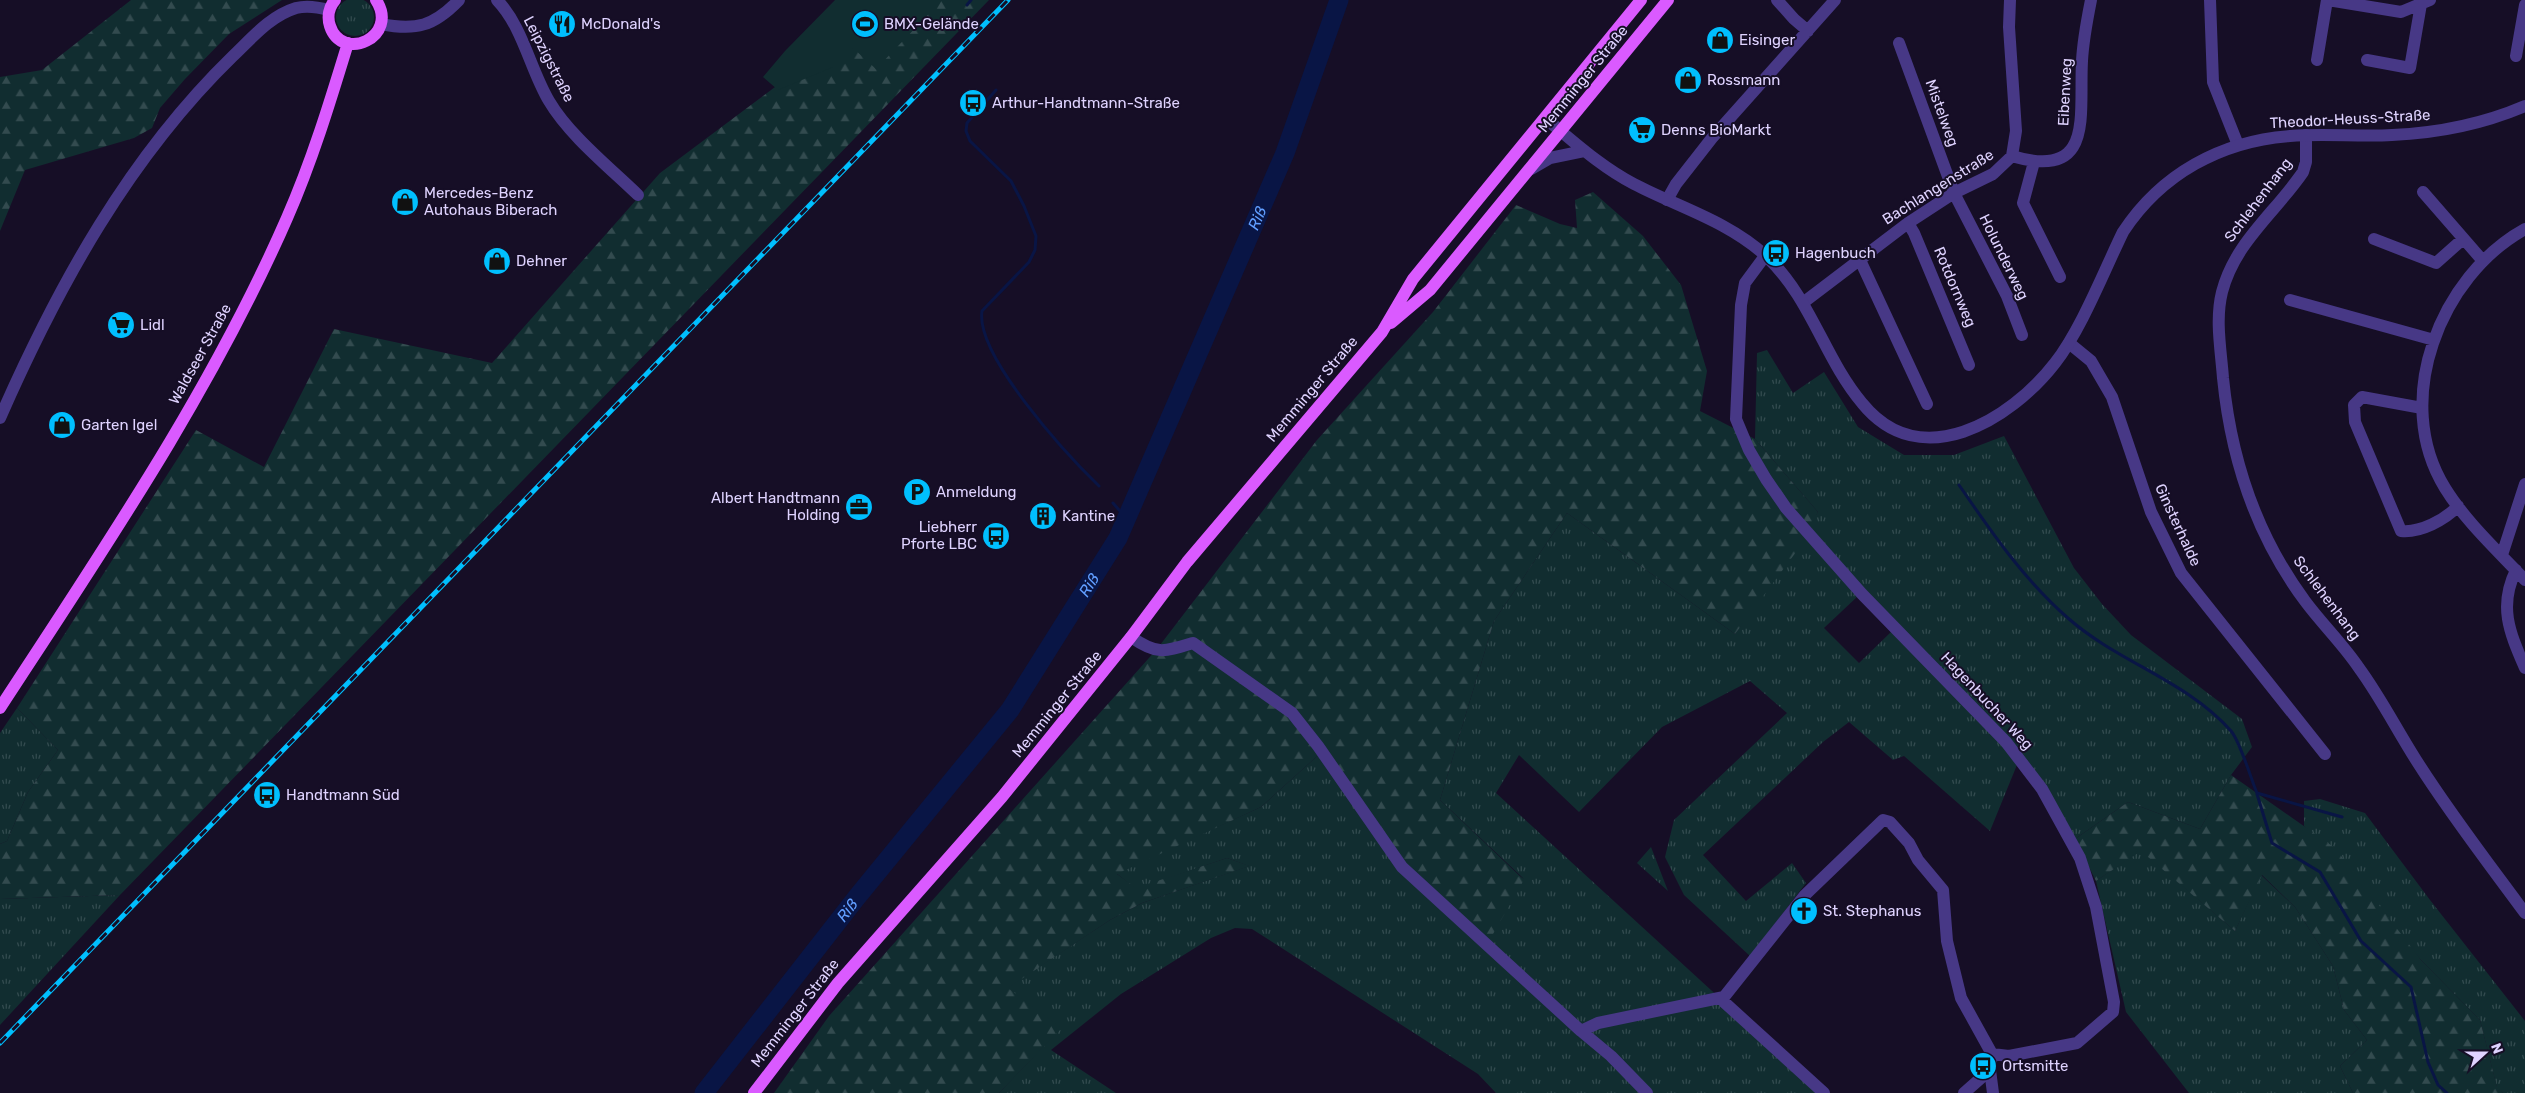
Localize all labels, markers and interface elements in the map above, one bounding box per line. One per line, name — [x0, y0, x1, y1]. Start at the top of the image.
restaurant icon: McDonald's — [547, 9, 577, 39]
sports icon: BMX-Gelände — [850, 9, 880, 39]
street label: Leipzigstraße — [520, 13, 578, 105]
place label: McDonald's — [581, 15, 661, 33]
place label: BMX-Gelände — [884, 15, 979, 33]
street label: Memminger Straße — [1534, 22, 1632, 136]
shop icon: Eisinger — [1705, 25, 1735, 55]
place label: Eisinger — [1739, 31, 1795, 49]
street label: Eibenweg — [2054, 57, 2076, 127]
shop icon: Rossmann — [1673, 65, 1703, 95]
place label: Rossmann — [1707, 71, 1780, 89]
street label: Mistelweg — [1922, 77, 1962, 149]
bus stop icon: Arthur-Handtmann-Straße — [958, 88, 988, 118]
place label: Arthur-Handtmann-Straße — [992, 94, 1180, 112]
street label: Theodor-Heuss-Straße — [2269, 106, 2431, 132]
supermarket icon: Denns BioMarkt — [1627, 115, 1657, 145]
place label: Denns BioMarkt — [1661, 121, 1771, 139]
street label: Bachlangenstraße — [1879, 146, 1997, 228]
street label: Schlehenhang — [2220, 154, 2296, 246]
place label: Mercedes-Benz Autohaus Biberach — [424, 184, 557, 219]
shop icon: Mercedes-Benz Autohaus Biberach — [390, 187, 420, 217]
water label: Riß — [1244, 203, 1271, 233]
street label: Holunderweg — [1975, 211, 2033, 303]
bus stop icon: Hagenbuch — [1761, 238, 1791, 268]
place label: Hagenbuch — [1795, 244, 1876, 262]
street label: Rotdornweg — [1930, 244, 1980, 330]
shop icon: Dehner — [482, 246, 512, 276]
place label: Dehner — [516, 252, 567, 270]
street label: Waldseer Straße — [165, 301, 235, 407]
supermarket icon: Lidl — [106, 310, 136, 340]
place label: Lidl — [140, 316, 165, 334]
street label: Memminger Straße — [1263, 333, 1361, 445]
shop icon: Garten Igel — [47, 410, 77, 440]
place label: Garten Igel — [81, 416, 157, 434]
parking icon: Anmeldung — [902, 477, 932, 507]
street label: Ginsterhalde — [2151, 481, 2205, 569]
place label: Anmeldung — [936, 483, 1017, 501]
place label: Albert Handtmann Holding — [711, 489, 840, 524]
office icon: Albert Handtmann Holding — [844, 492, 874, 522]
building icon: Kantine — [1028, 501, 1058, 531]
place label: Kantine — [1062, 507, 1115, 525]
place label: Liebherr Pforte LBC — [901, 518, 977, 553]
bus stop icon: Liebherr Pforte LBC — [981, 521, 1011, 551]
street label: Schlehenhang — [2289, 552, 2365, 644]
water label: Riß — [1075, 570, 1104, 600]
street label: Memminger Straße — [1008, 647, 1106, 761]
street label: Hagenbucher Weg — [1937, 648, 2037, 754]
bus stop icon: Handtmann Süd — [252, 780, 282, 810]
place label: Handtmann Süd — [286, 786, 400, 804]
water label: Riß — [832, 895, 862, 926]
church icon: St. Stephanus — [1789, 896, 1819, 926]
place label: St. Stephanus — [1823, 902, 1922, 920]
street label: Memminger Straße — [747, 955, 843, 1071]
north arrow — [2460, 1028, 2510, 1078]
text: N — [2487, 1041, 2506, 1056]
bus stop icon: Ortsmitte — [1968, 1051, 1998, 1081]
place label: Ortsmitte — [2002, 1057, 2068, 1075]

